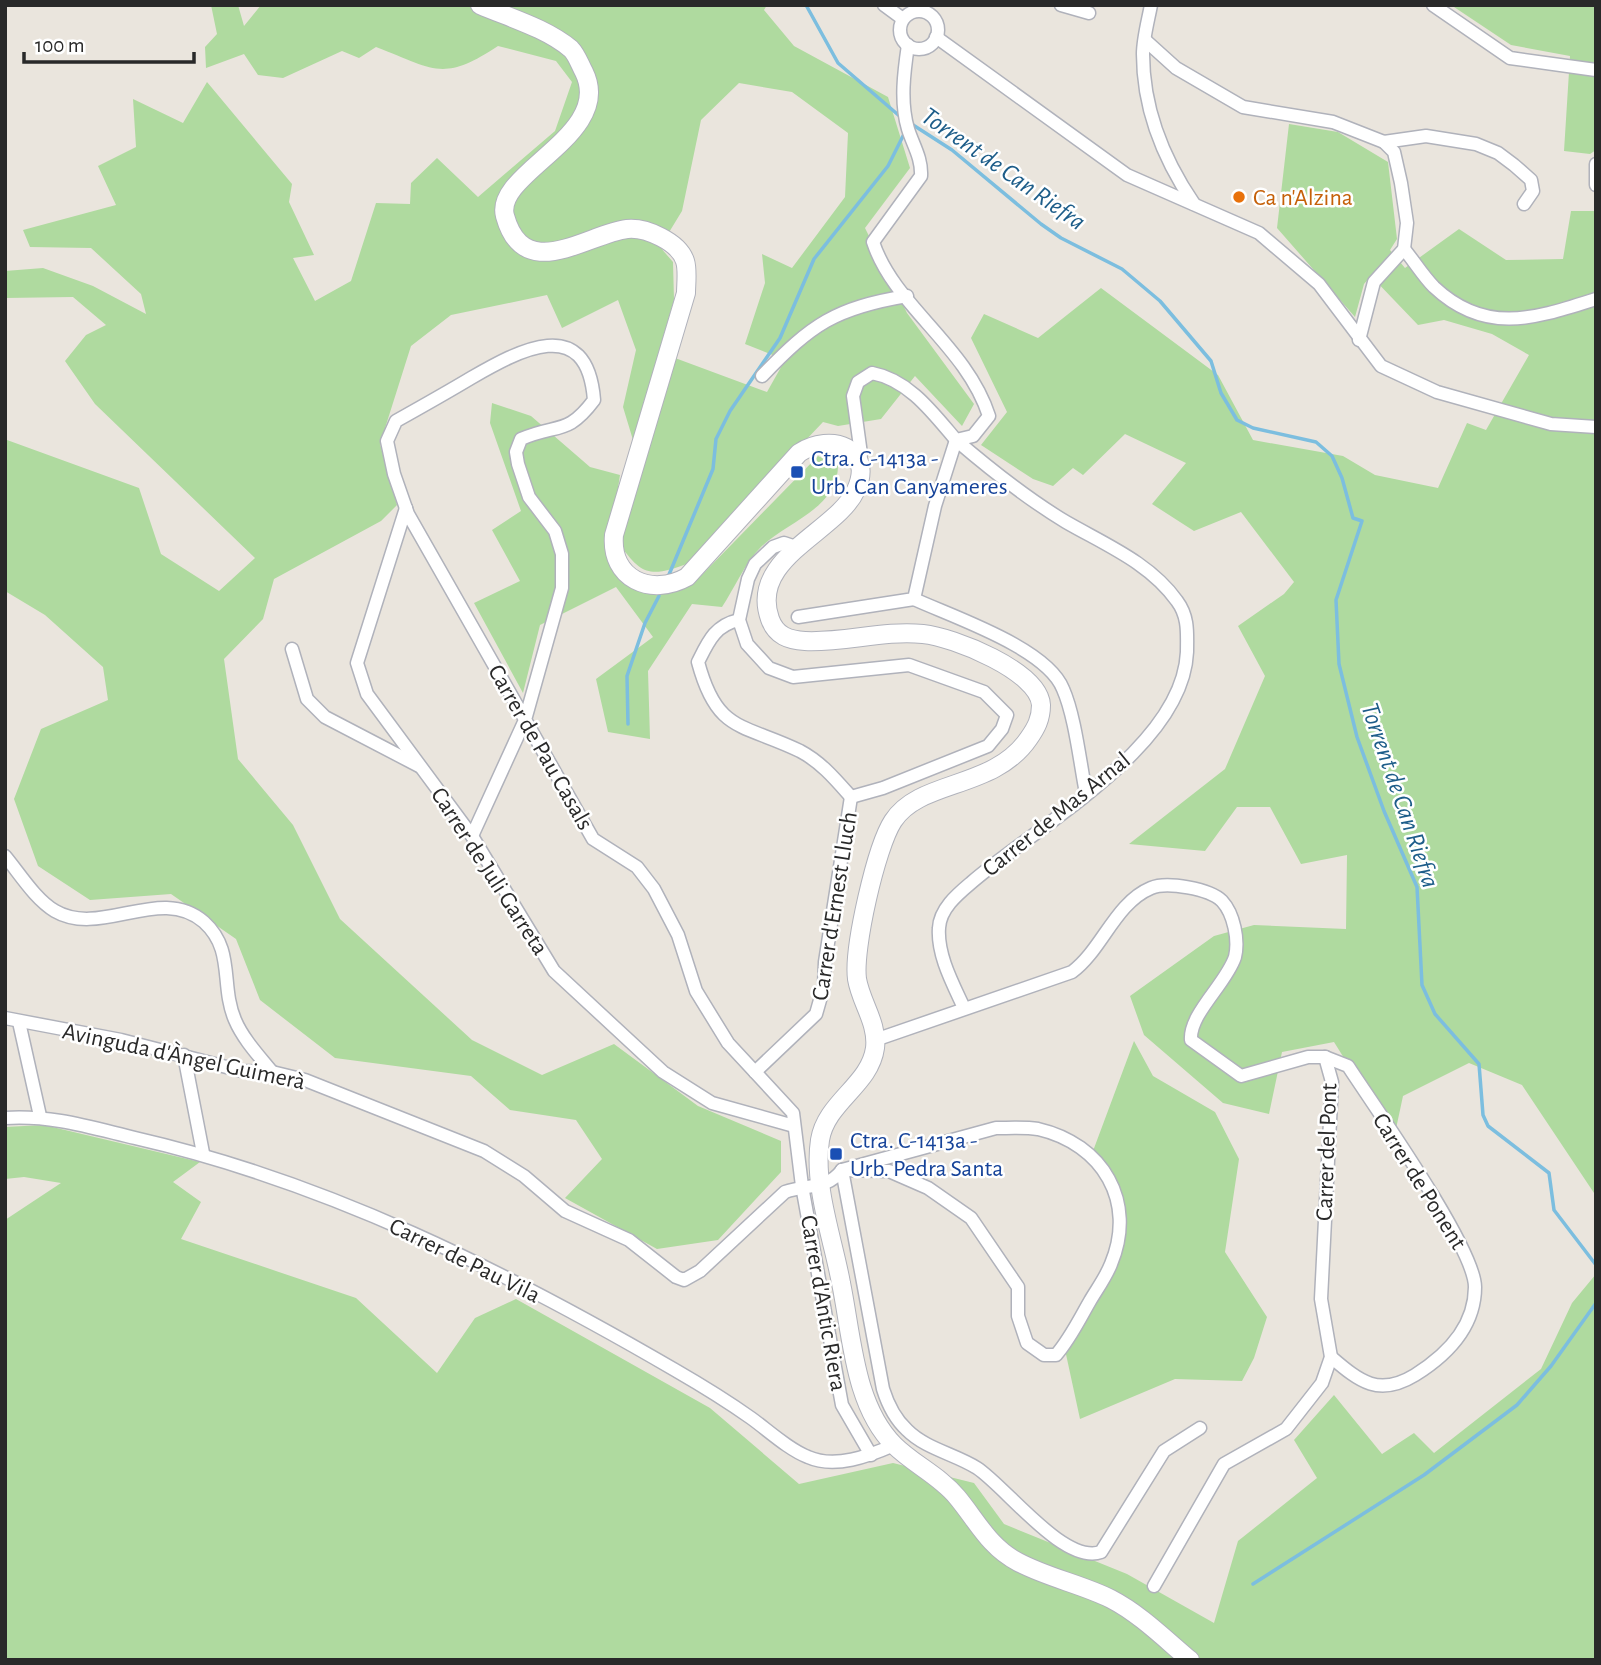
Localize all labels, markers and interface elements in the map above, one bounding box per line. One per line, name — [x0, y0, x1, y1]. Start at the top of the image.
scale bar — [24, 21, 194, 65]
text: 100 m — [35, 35, 85, 56]
water label: Torrent de Can Riefra — [917, 103, 1090, 235]
place label: Ca n'Alzina — [1253, 186, 1353, 210]
marker: Ca n'Alzina — [1231, 189, 1247, 205]
place label: Ctra. C-1413a - Urb. Can Canyameres — [811, 447, 1008, 499]
marker: Ctra. C-1413a - Urb. Can Canyameres — [789, 464, 805, 480]
street label: Carrer de Pau Casals — [483, 661, 597, 834]
water label: Torrent de Can Riefra — [1356, 700, 1444, 891]
street label: Carrer de Mas Arnal — [978, 748, 1135, 882]
street label: Carrer de Juli Garreta — [426, 783, 552, 960]
street label: Carrer d'Ernest Lluch — [808, 810, 862, 1002]
street label: Avinguda d'Àngel Guimerà — [60, 1018, 308, 1094]
street label: Carrer del Pont — [1313, 1082, 1341, 1221]
street label: Carrer de Ponent — [1368, 1109, 1471, 1254]
place label: Ctra. C-1413a - Urb. Pedra Santa — [850, 1129, 1003, 1181]
marker: Ctra. C-1413a - Urb. Pedra Santa — [828, 1146, 844, 1162]
street label: Carrer d'Antic Riera — [796, 1213, 850, 1393]
street label: Carrer de Pau Vila — [385, 1214, 544, 1308]

